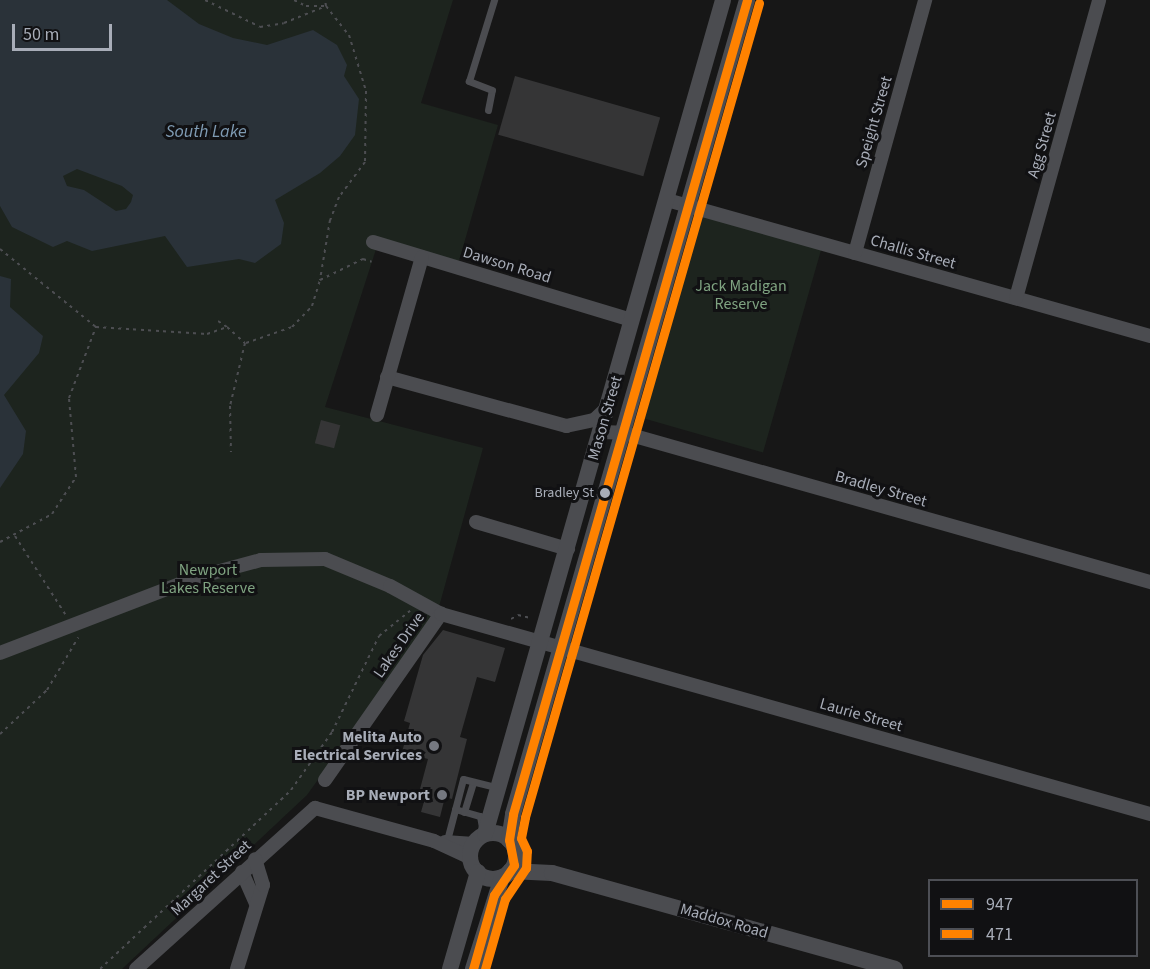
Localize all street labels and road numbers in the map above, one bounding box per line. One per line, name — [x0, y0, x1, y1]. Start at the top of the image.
street label: Speight Street — [852, 74, 896, 170]
street label: Agg Street — [1023, 110, 1061, 180]
street label: Challis Street — [868, 231, 958, 273]
street label: Dawson Road — [461, 243, 553, 287]
street label: Mason Street — [584, 373, 626, 463]
street label: Bradley Street — [833, 467, 929, 511]
street label: Lakes Drive — [369, 608, 429, 682]
street label: Laurie Street — [817, 694, 905, 736]
street label: Margaret Street — [167, 836, 255, 920]
street label: Maddox Road — [678, 899, 770, 943]

